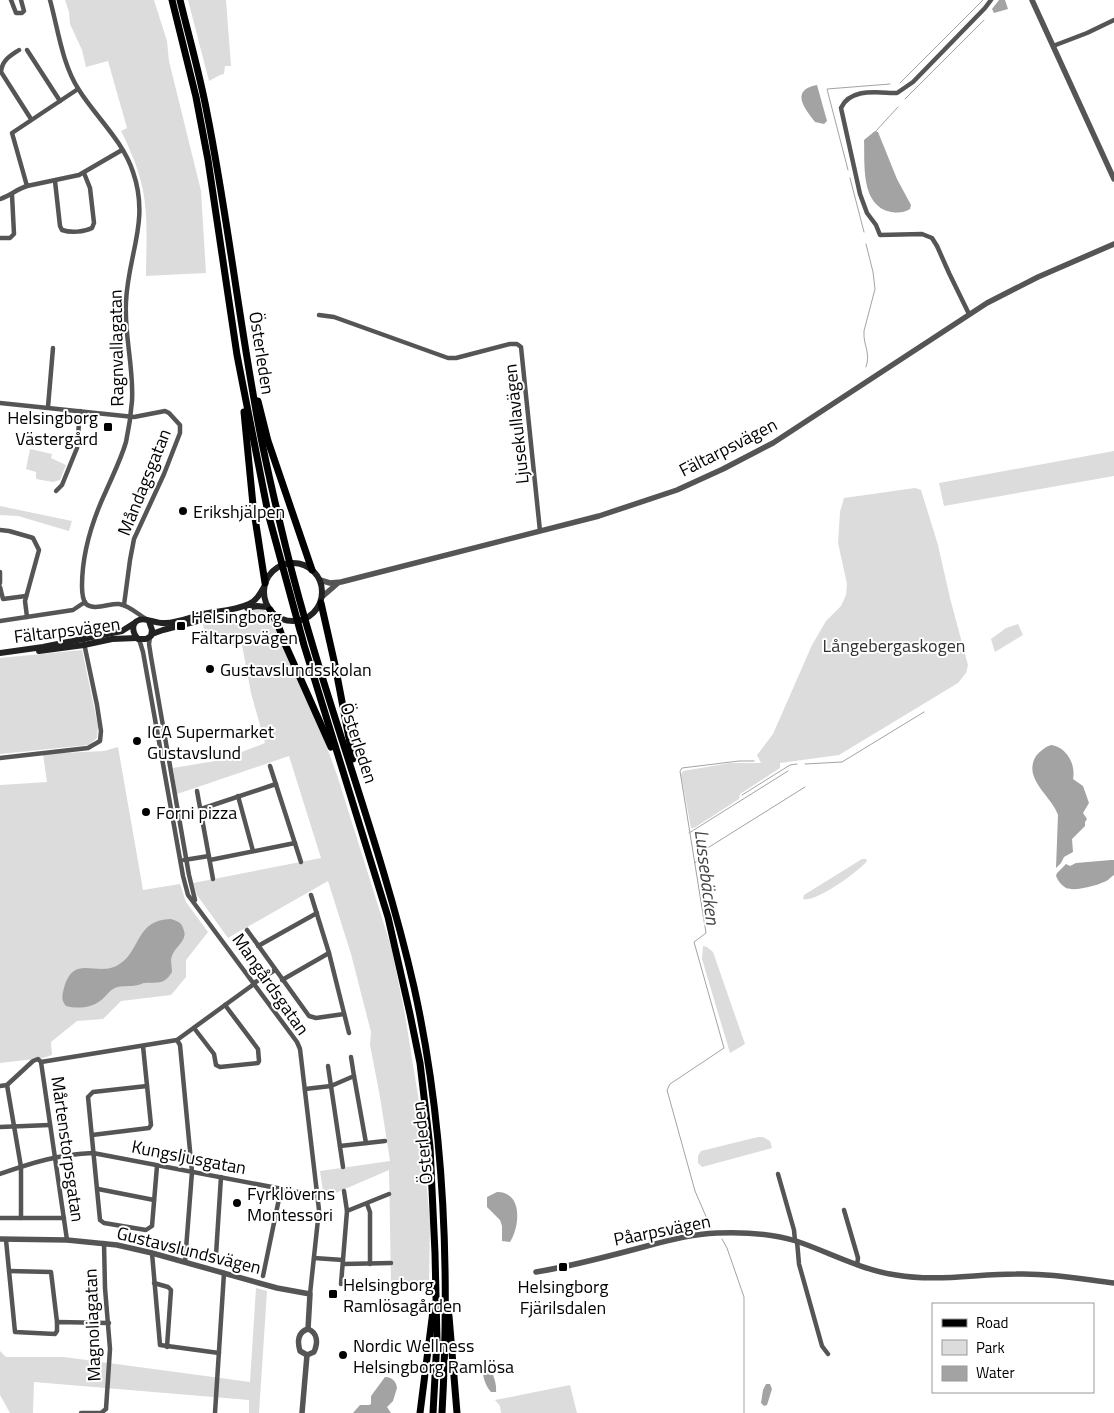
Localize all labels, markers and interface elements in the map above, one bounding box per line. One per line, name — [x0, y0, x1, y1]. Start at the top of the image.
street label: Ragnvallagatan — [101, 289, 131, 407]
street label: Österleden — [242, 310, 282, 396]
street label: Ljusekullavägen — [496, 363, 536, 485]
place label: Helsingborg Västergård — [7, 404, 98, 452]
street label: Fältarpsvägen — [674, 411, 782, 483]
marker: Helsingborg Västergård — [102, 421, 114, 433]
street label: Måndagsgatan — [110, 424, 178, 540]
place label: Erikshjälpen — [193, 498, 285, 525]
marker: Erikshjälpen — [177, 505, 189, 517]
place label: Helsingborg Fältarpsvägen — [191, 603, 298, 651]
street label: Fältarpsvägen — [12, 610, 122, 650]
marker: Helsingborg Fältarpsvägen — [175, 620, 187, 632]
park label: Långebergaskogen — [823, 632, 965, 659]
place label: Gustavslundsskolan — [220, 656, 372, 683]
marker: Gustavslundsskolan — [204, 663, 216, 675]
street label: Österleden — [333, 699, 385, 787]
place label: ICA Supermarket Gustavslund — [147, 718, 275, 766]
marker: ICA Supermarket Gustavslund — [131, 735, 143, 747]
place label: Forni pizza — [156, 799, 237, 826]
marker: Forni pizza — [140, 806, 152, 818]
water label: Lussebäcken — [688, 828, 728, 927]
street label: Mangårdsgatan — [226, 927, 316, 1041]
street label: Mårtenstorpsgatan — [44, 1074, 92, 1224]
street label: Österleden — [404, 1100, 440, 1186]
street label: Kungsljusgatan — [129, 1133, 249, 1181]
place label: Fyrklöverns Montessori — [247, 1180, 335, 1228]
marker: Fyrklöverns Montessori — [231, 1197, 243, 1209]
street label: Påarpsvägen — [611, 1207, 713, 1253]
street label: Gustavslundsvägen — [114, 1219, 264, 1281]
marker: Helsingborg Fjärilsdalen — [557, 1261, 569, 1273]
street label: Magnoliagatan — [77, 1268, 107, 1382]
place label: Helsingborg Ramlösagården — [343, 1271, 462, 1319]
place label: Helsingborg Fjärilsdalen — [518, 1273, 608, 1321]
marker: Helsingborg Ramlösagården — [327, 1288, 339, 1300]
legend — [932, 1303, 1094, 1393]
text: Road — [976, 1311, 1008, 1334]
place label: Nordic Wellness Helsingborg Ramlösa — [353, 1332, 514, 1380]
text: Park — [976, 1336, 1005, 1359]
marker: Nordic Wellness Helsingborg Ramlösa — [337, 1349, 349, 1361]
text: Water — [976, 1361, 1015, 1384]

